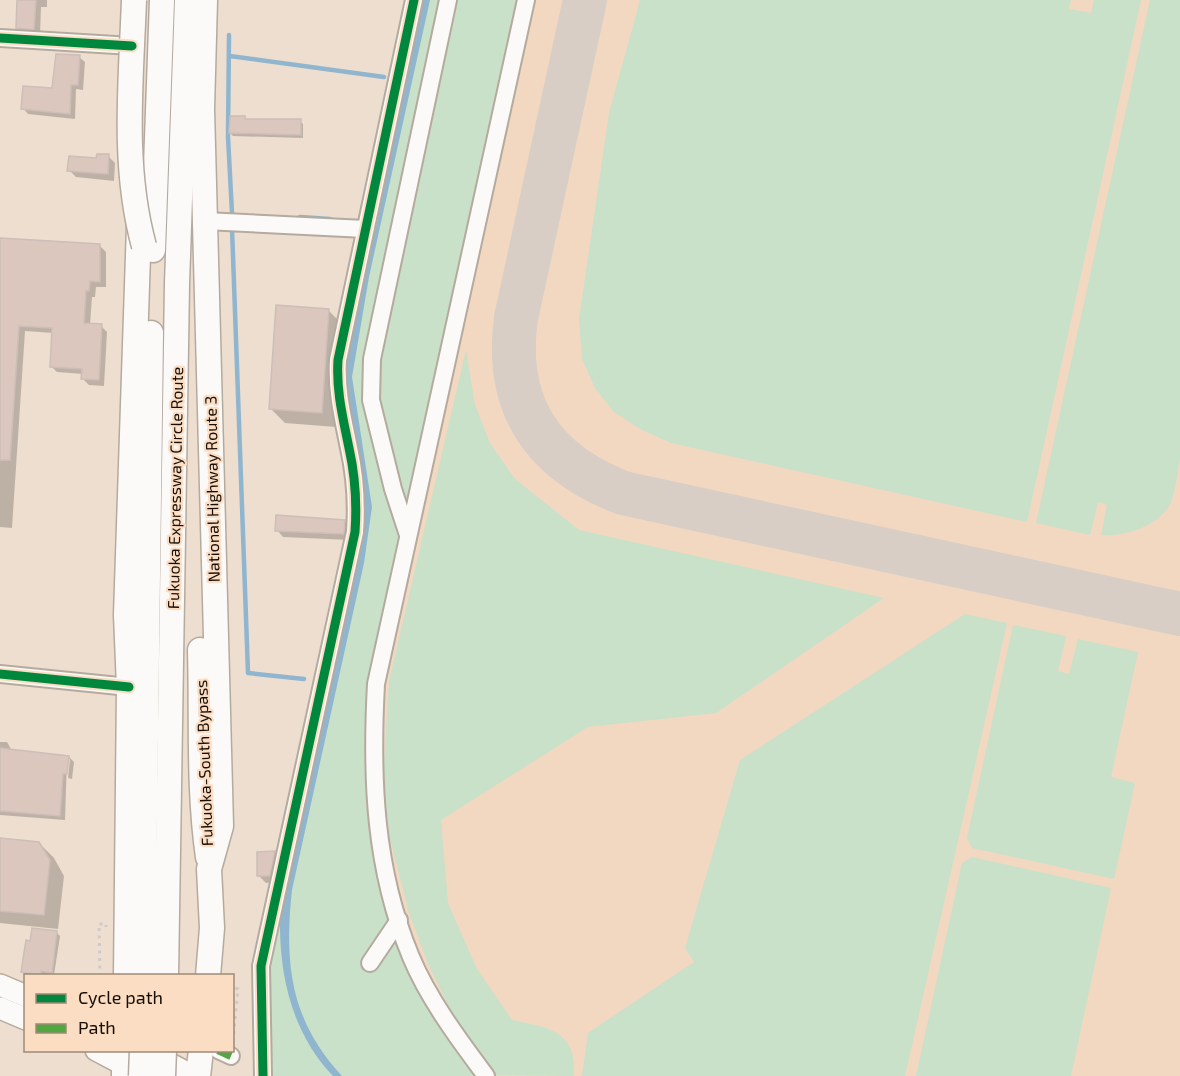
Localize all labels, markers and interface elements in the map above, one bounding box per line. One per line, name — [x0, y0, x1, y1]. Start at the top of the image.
street label: Fukuoka Expressway Circle Route — [163, 367, 186, 609]
street label: National Highway Route 3 — [200, 395, 223, 583]
street label: Fukuoka-South Bypass — [191, 679, 216, 847]
legend — [24, 974, 234, 1052]
text: Cycle path — [78, 986, 163, 1008]
text: Path — [78, 1016, 116, 1038]

